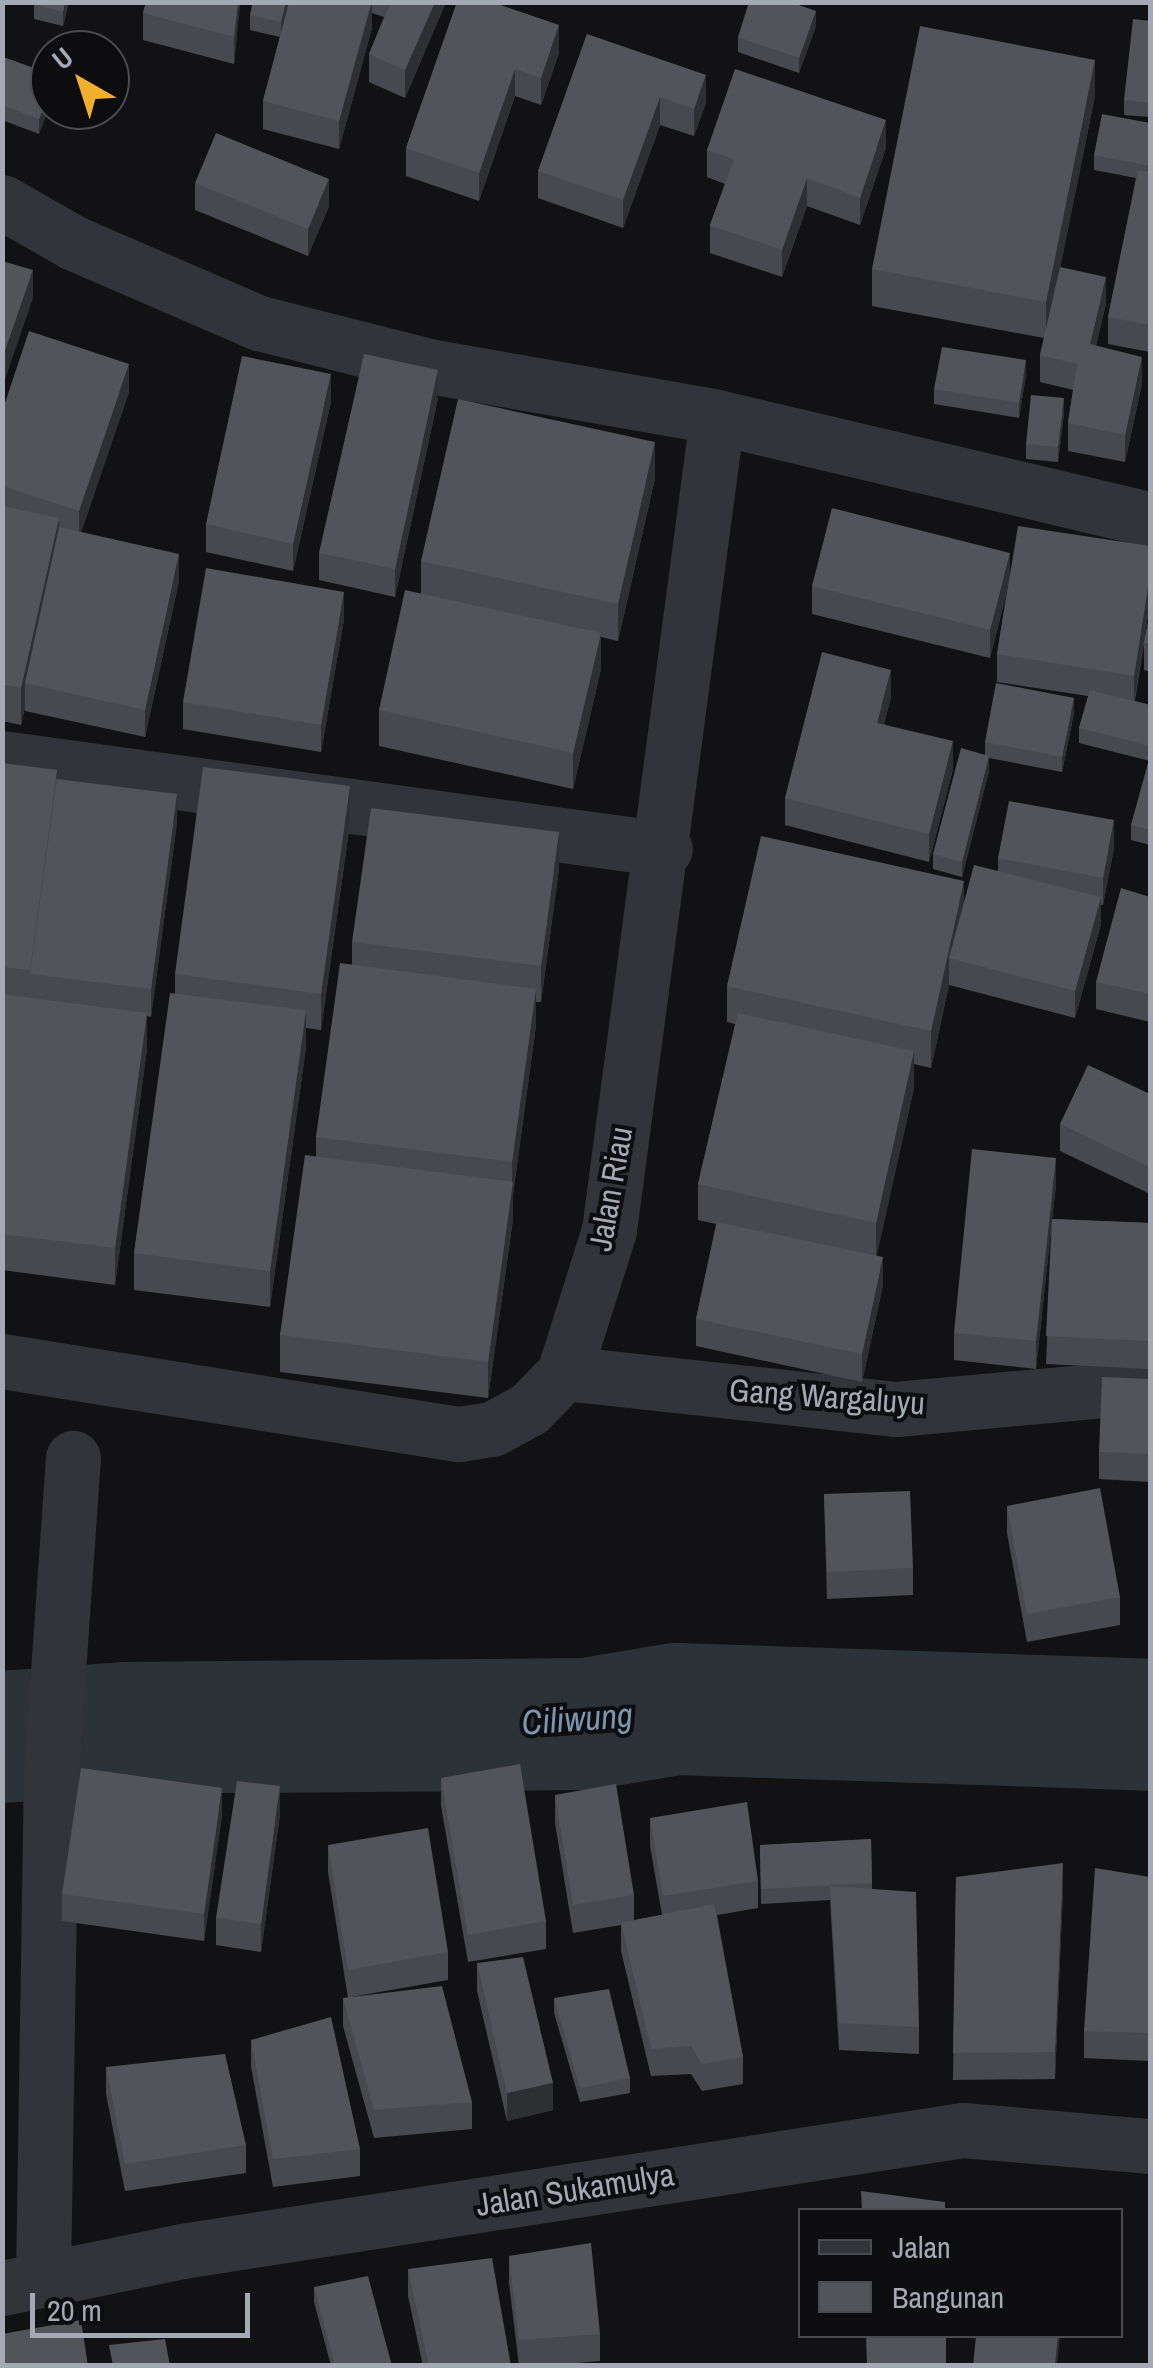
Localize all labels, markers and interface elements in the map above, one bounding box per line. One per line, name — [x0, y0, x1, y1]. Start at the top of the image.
north arrow — [30, 30, 130, 130]
text: U — [44, 38, 81, 78]
street label: Jalan Riau — [581, 1124, 641, 1254]
street label: Gang Wargaluyu — [728, 1371, 926, 1423]
water label: Ciliwung — [520, 1694, 634, 1744]
street label: Jalan Sukamulya — [473, 2155, 677, 2225]
legend — [798, 2208, 1123, 2338]
text: Jalan — [892, 2227, 951, 2267]
scale bar — [35, 2273, 255, 2335]
text: Bangunan — [892, 2277, 1004, 2317]
text: 20 m — [47, 2290, 102, 2330]

